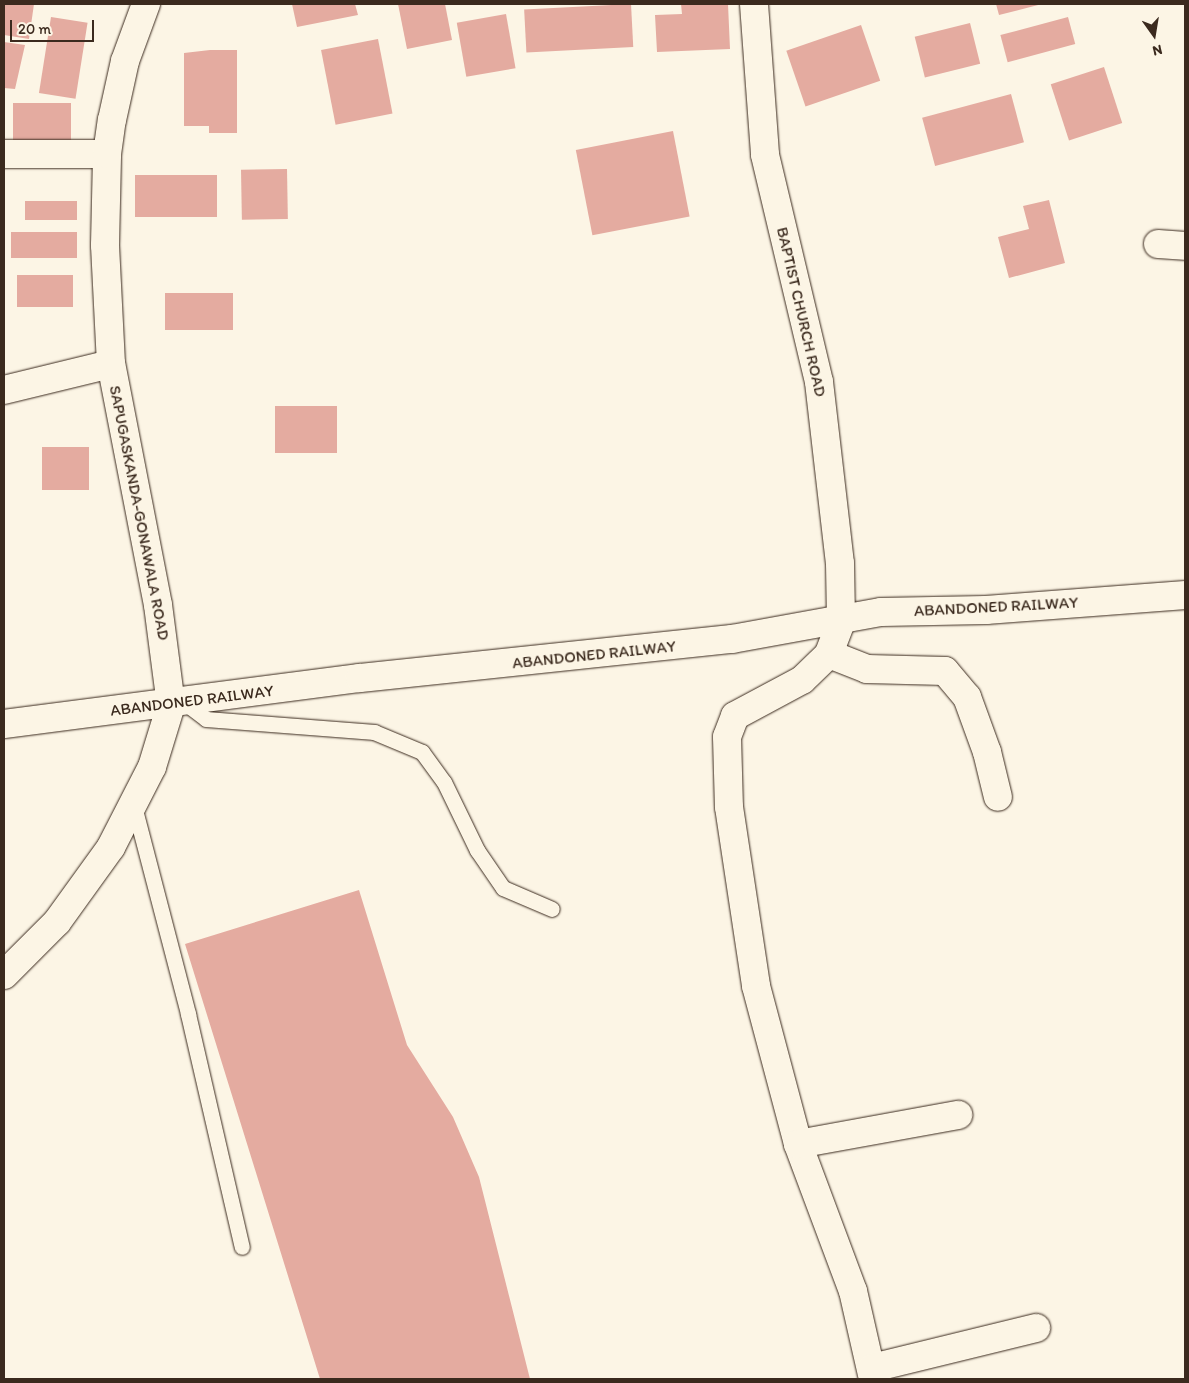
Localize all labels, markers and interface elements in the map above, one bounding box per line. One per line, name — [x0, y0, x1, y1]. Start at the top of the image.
scale bar — [12, 10, 96, 42]
north arrow — [1129, 10, 1179, 60]
text: 20 m — [18, 20, 51, 38]
text: N — [1151, 41, 1164, 59]
street label: BAPTIST CHURCH ROAD — [772, 226, 830, 398]
street label: SAPUGASKANDA-GONAWALA ROAD — [105, 384, 173, 642]
street label: ABANDONED RAILWAY — [914, 593, 1078, 621]
street label: ABANDONED RAILWAY — [512, 637, 676, 673]
street label: ABANDONED RAILWAY — [110, 682, 274, 720]

